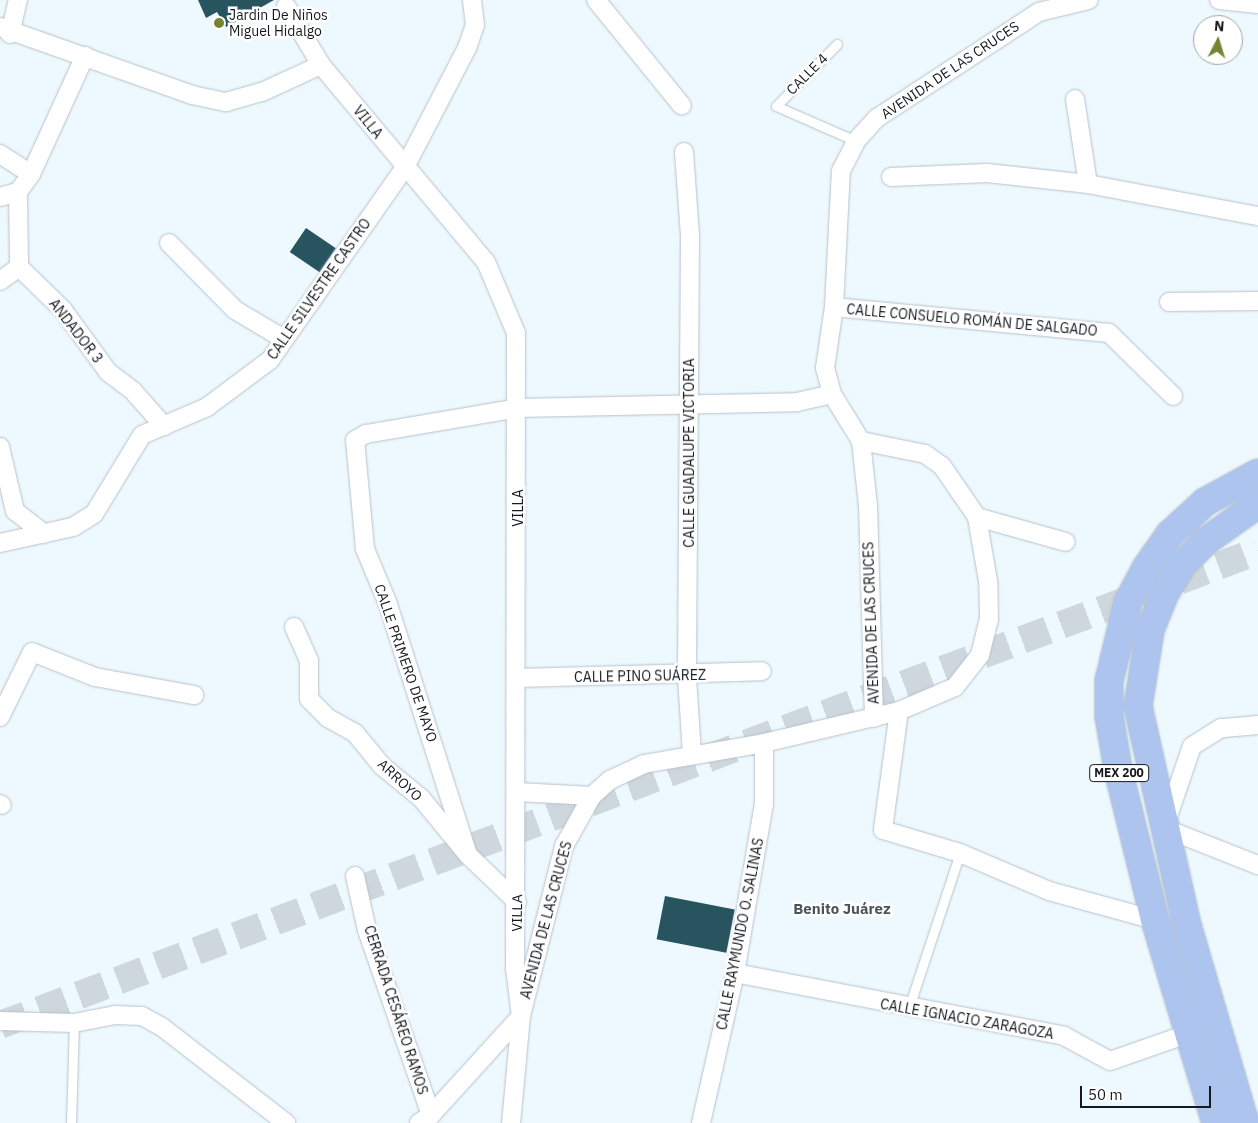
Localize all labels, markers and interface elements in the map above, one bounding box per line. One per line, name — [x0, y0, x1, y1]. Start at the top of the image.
place label: Jardin De Niños Miguel Hidalgo — [229, 7, 328, 40]
north arrow — [1193, 15, 1243, 65]
marker: Jardin De Niños Miguel Hidalgo — [213, 17, 225, 29]
text: N — [1213, 17, 1225, 35]
street label: AVENIDA DE LAS CRUCES — [878, 18, 1022, 122]
street label: CALLE 4 — [783, 50, 831, 98]
street label: VILLA — [350, 102, 386, 142]
street label: CALLE SILVESTRE CASTRO — [264, 215, 374, 363]
street label: ANDADOR 3 — [46, 295, 106, 367]
street label: CALLE CONSUELO ROMÁN DE SALGADO — [846, 301, 1098, 339]
street label: CALLE GUADALUPE VICTORIA — [681, 358, 697, 548]
street label: VILLA — [510, 489, 526, 527]
street label: AVENIDA DE LAS CRUCES — [860, 541, 882, 705]
street label: CALLE PRIMERO DE MAYO — [371, 582, 441, 744]
street label: CALLE PINO SUÁREZ — [574, 666, 706, 686]
street label: ARROYO — [375, 755, 425, 805]
road number: MEX 200 — [1089, 764, 1149, 782]
street label: CALLE RAYMUNDO O. SALINAS — [713, 837, 767, 1031]
street label: AVENIDA DE LAS CRUCES — [517, 839, 575, 1001]
street label: VILLA — [508, 894, 526, 932]
district label: Benito Juárez — [793, 900, 891, 918]
street label: CERRADA CESÁREO RAMOS — [361, 923, 431, 1097]
street label: CALLE IGNACIO ZARAGOZA — [879, 995, 1055, 1043]
scale bar — [1083, 1076, 1214, 1108]
text: 50 m — [1088, 1085, 1123, 1104]

